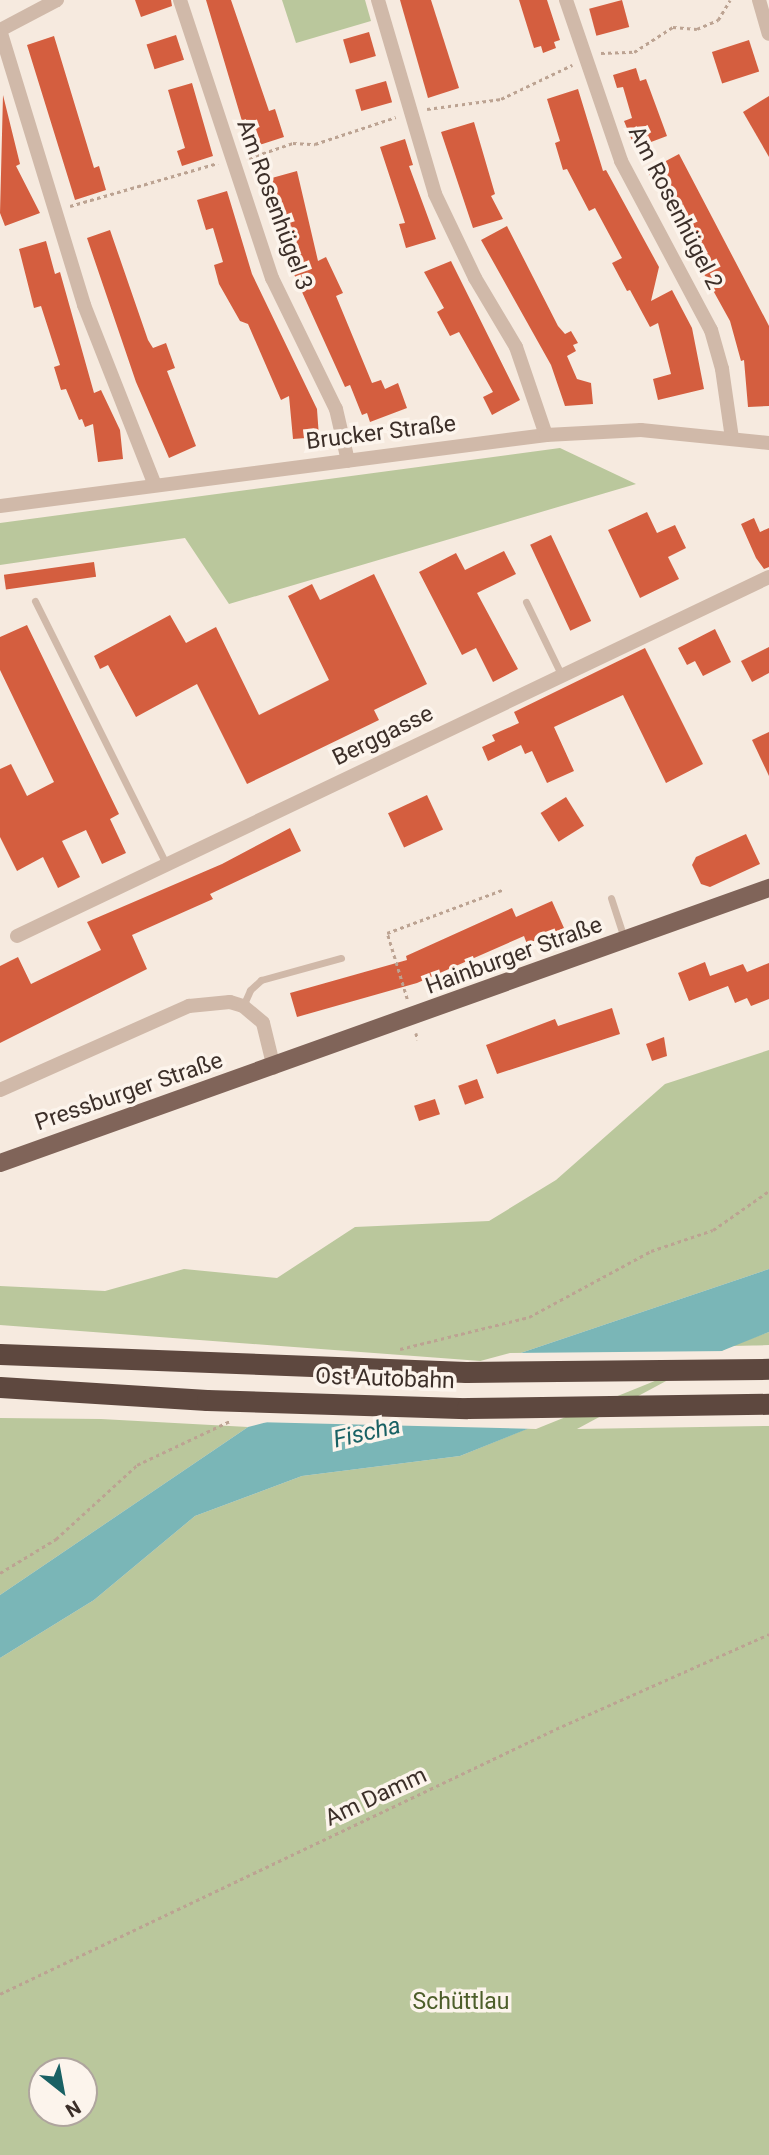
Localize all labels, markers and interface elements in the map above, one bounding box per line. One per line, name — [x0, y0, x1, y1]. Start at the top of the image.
street label: Am Rosenhügel 3 — [230, 116, 318, 294]
street label: Am Rosenhügel 2 — [622, 122, 728, 294]
street label: Brucker Straße — [304, 410, 458, 456]
street label: Berggasse — [328, 700, 438, 772]
street label: Hainburger Straße — [422, 911, 606, 1001]
street label: Pressburger Straße — [32, 1047, 226, 1137]
street label: Ost Autobahn — [315, 1363, 455, 1395]
water label: Fischa — [331, 1411, 403, 1455]
street label: Am Damm — [321, 1761, 431, 1833]
park label: Schüttlau — [413, 1988, 509, 2016]
north arrow — [28, 2057, 98, 2127]
text: N — [61, 2095, 85, 2122]

